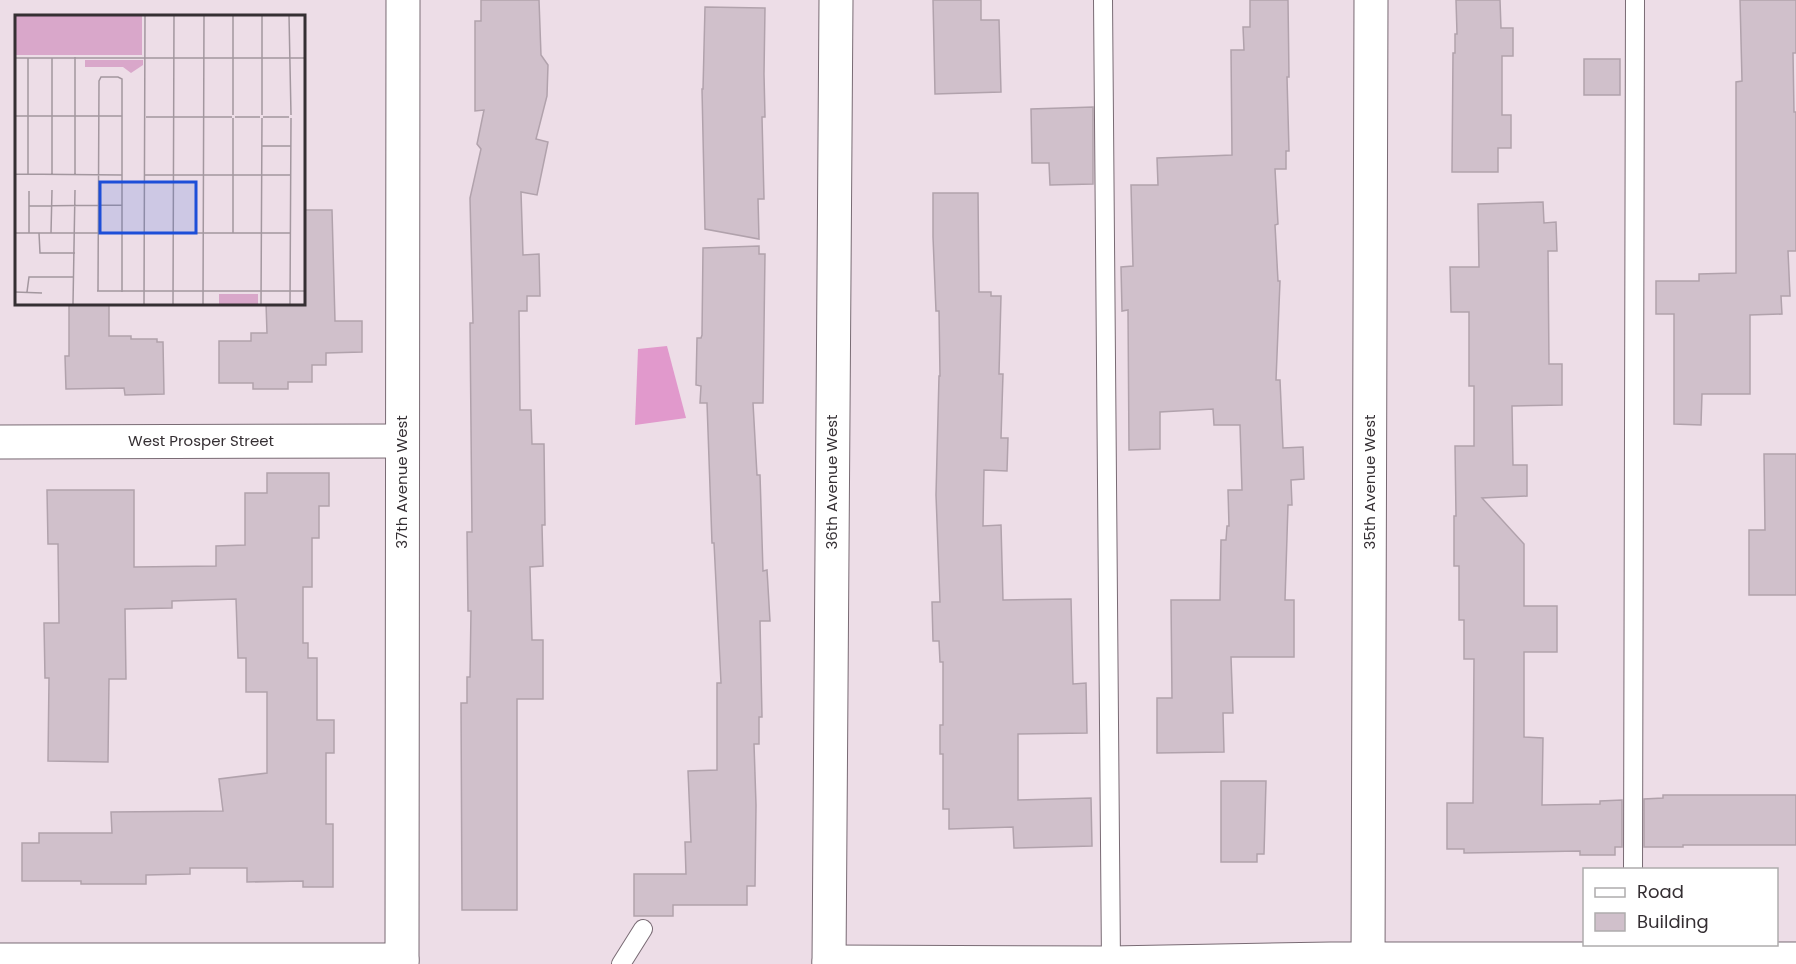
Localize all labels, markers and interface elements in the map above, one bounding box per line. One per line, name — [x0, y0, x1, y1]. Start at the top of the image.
inset map — [15, 15, 304, 304]
street label: 37th Avenue West — [391, 415, 412, 549]
street label: 36th Avenue West — [821, 415, 842, 550]
street label: 35th Avenue West — [1359, 415, 1380, 549]
street label: West Prosper Street — [128, 430, 274, 451]
legend — [1583, 868, 1778, 946]
text: Road — [1637, 879, 1684, 904]
text: Building — [1637, 909, 1709, 934]

